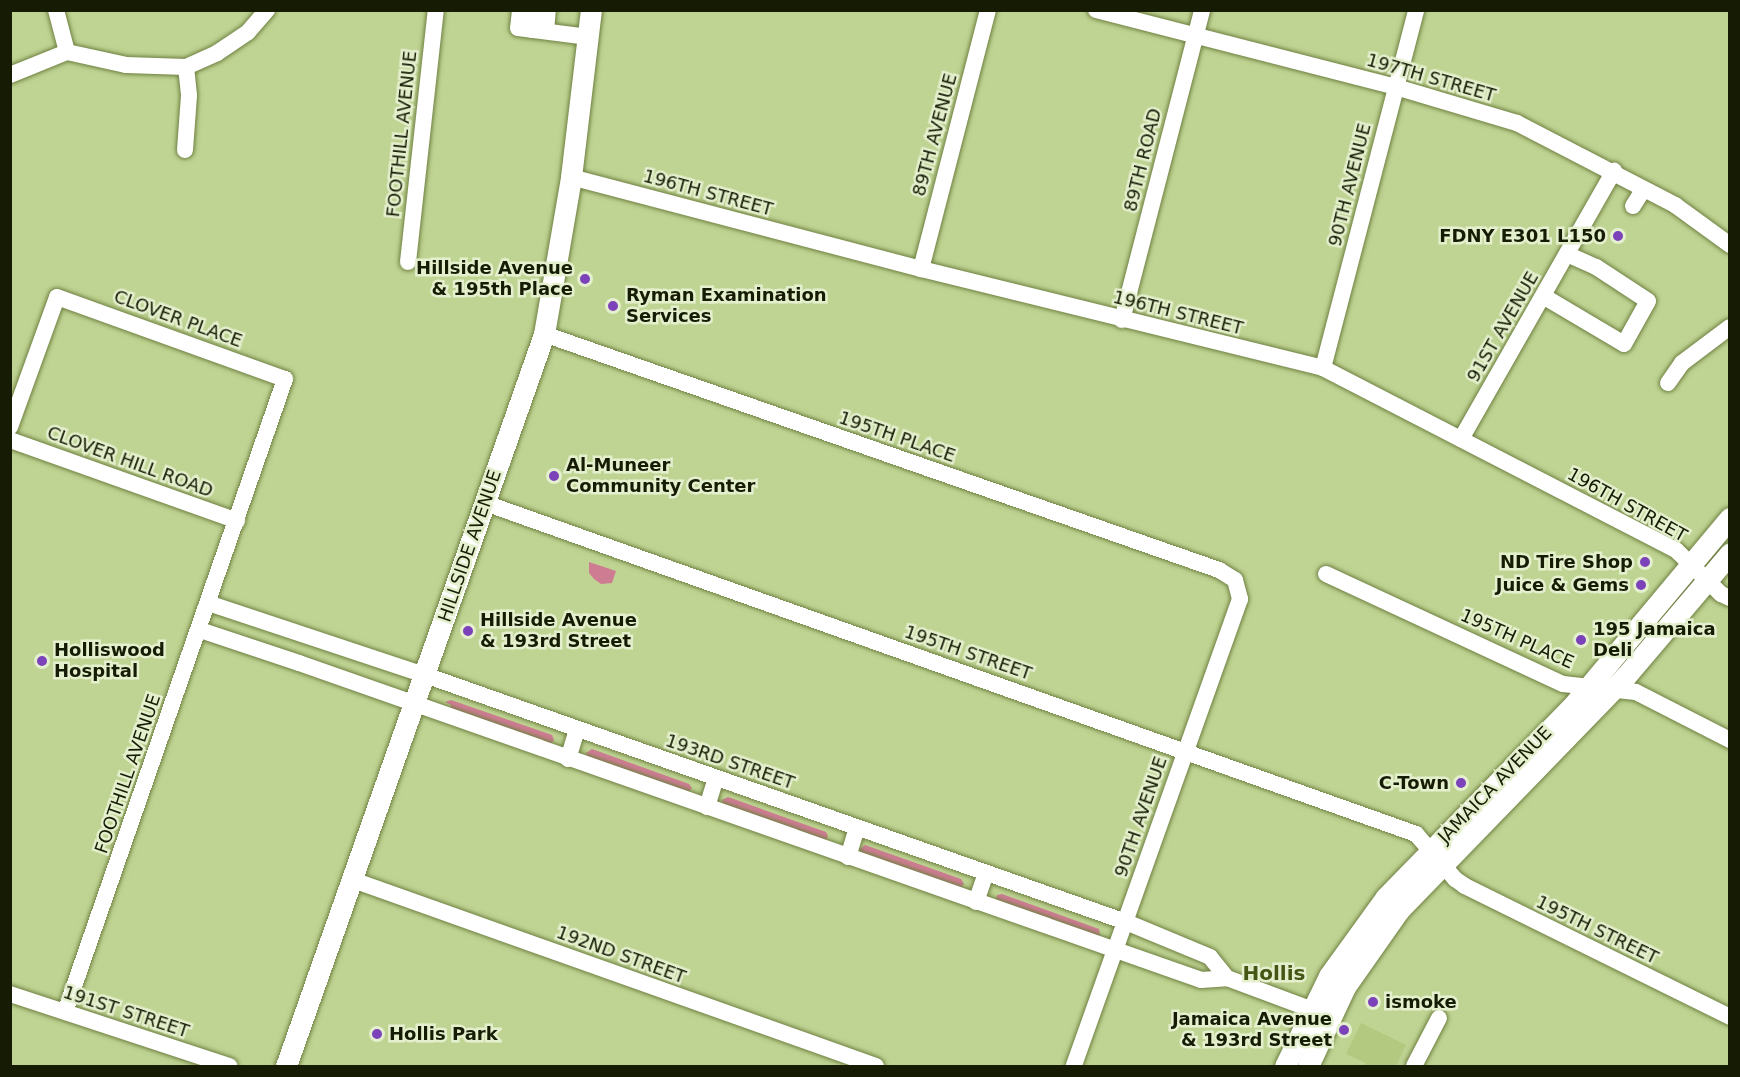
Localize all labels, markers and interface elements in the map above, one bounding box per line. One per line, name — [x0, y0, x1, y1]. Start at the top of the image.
street label: 197TH STREET — [1364, 49, 1498, 107]
street label: FOOTHILL AVENUE — [383, 50, 421, 218]
street label: 89TH AVENUE — [908, 71, 962, 199]
street label: 89TH ROAD — [1120, 106, 1166, 214]
street label: 90TH AVENUE — [1324, 121, 1376, 249]
street label: 196TH STREET — [641, 165, 775, 221]
place label: FDNY E301 L150 — [1439, 225, 1606, 247]
marker: FDNY E301 L150 — [1611, 229, 1625, 243]
place label: Hillside Avenue & 195th Place — [416, 258, 573, 300]
street label: 91ST AVENUE — [1463, 268, 1543, 386]
marker: Hillside Avenue & 195th Place — [578, 272, 592, 286]
place label: Ryman Examination Services — [626, 285, 827, 328]
street label: CLOVER PLACE — [111, 286, 245, 352]
street label: 196TH STREET — [1111, 286, 1245, 340]
marker: Ryman Examination Services — [604, 297, 622, 315]
street label: 195TH PLACE — [836, 407, 958, 467]
street label: CLOVER HILL ROAD — [44, 422, 216, 502]
place label: Al-Muneer Community Center — [566, 455, 755, 498]
street label: 196TH STREET — [1563, 463, 1691, 547]
street label: HILLSIDE AVENUE — [434, 467, 506, 625]
marker: Al-Muneer Community Center — [547, 469, 561, 483]
place label: ND Tire Shop — [1500, 551, 1633, 573]
marker: ND Tire Shop — [1638, 555, 1652, 569]
place label: Juice & Gems — [1496, 574, 1629, 596]
marker: Juice & Gems — [1634, 578, 1648, 592]
street label: 195TH PLACE — [1457, 604, 1577, 674]
place label: Hillside Avenue & 193rd Street — [480, 610, 637, 652]
place label: 195 Jamaica Deli — [1593, 619, 1716, 662]
street label: 195TH STREET — [901, 621, 1035, 685]
marker: Hillside Avenue & 193rd Street — [461, 624, 475, 638]
marker: 195 Jamaica Deli — [1574, 633, 1588, 647]
place label: Holliswood Hospital — [54, 640, 165, 682]
marker: Holliswood Hospital — [35, 654, 49, 668]
street label: FOOTHILL AVENUE — [91, 691, 165, 857]
street label: JAMAICA AVENUE — [1434, 722, 1556, 848]
street label: 193RD STREET — [663, 730, 797, 794]
street label: 90TH AVENUE — [1110, 754, 1172, 880]
place label: C-Town — [1379, 772, 1449, 794]
marker: C-Town — [1454, 776, 1468, 790]
street label: 195TH STREET — [1532, 891, 1662, 969]
street label: 192ND STREET — [553, 922, 689, 988]
district label: Hollis — [1243, 961, 1305, 985]
street label: 191ST STREET — [60, 981, 192, 1043]
place label: ismoke — [1385, 991, 1457, 1013]
marker: ismoke — [1366, 995, 1380, 1009]
place label: Jamaica Avenue & 193rd Street — [1172, 1009, 1332, 1052]
place label: Hollis Park — [389, 1023, 498, 1045]
marker: Jamaica Avenue & 193rd Street — [1337, 1023, 1351, 1037]
marker: Hollis Park — [370, 1027, 384, 1041]

